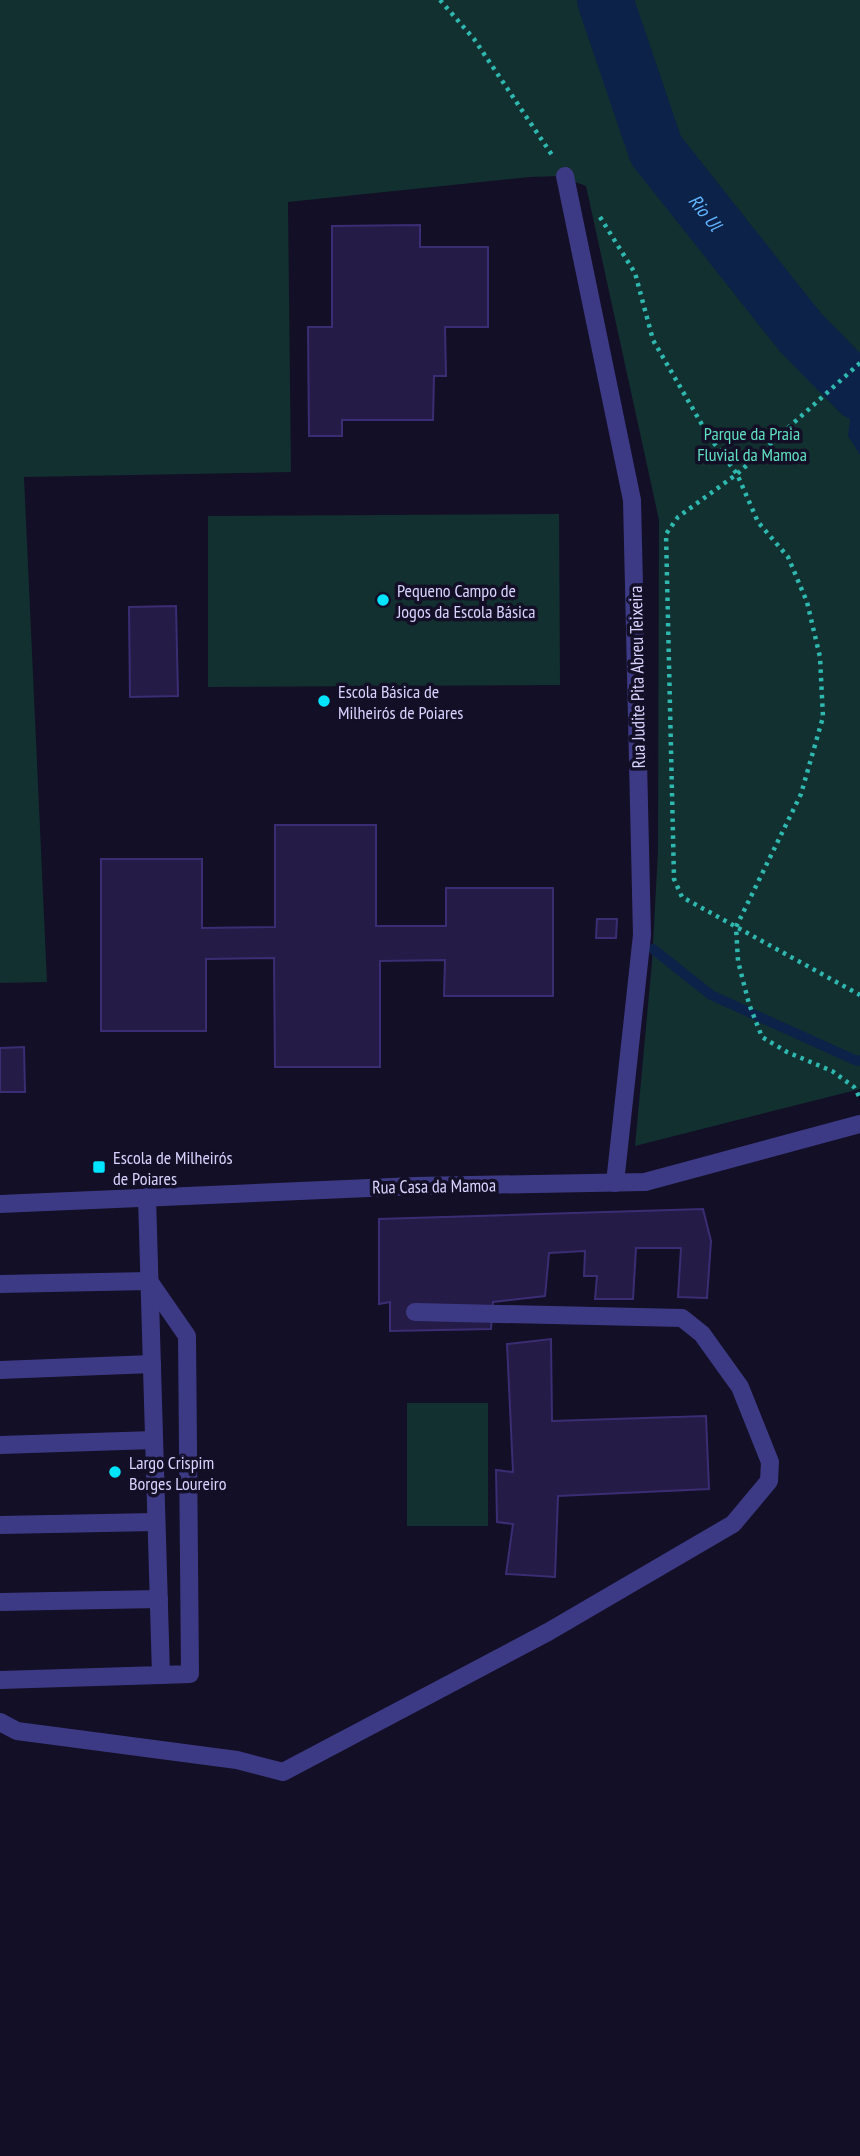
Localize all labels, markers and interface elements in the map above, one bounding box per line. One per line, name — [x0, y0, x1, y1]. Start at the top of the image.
water label: Rio Ul — [684, 189, 728, 237]
park label: Parque da Praia Fluvial da Mamoa — [697, 422, 807, 466]
place label: Pequeno Campo de Jogos da Escola Básica — [396, 579, 536, 623]
street label: Rua Judite Pita Abreu Teixeira — [624, 585, 650, 769]
marker: Pequeno Campo de Jogos da Escola Básica — [375, 592, 391, 608]
place label: Escola Básica de Milheirós de Poiares — [338, 680, 463, 724]
marker: Escola Básica de Milheirós de Poiares — [316, 693, 332, 709]
place label: Escola de Milheirós de Poiares — [113, 1146, 233, 1190]
marker: Escola de Milheirós de Poiares — [91, 1159, 107, 1175]
street label: Rua Casa da Mamoa — [372, 1173, 496, 1199]
place label: Largo Crispim Borges Loureiro — [129, 1451, 227, 1495]
marker: Largo Crispim Borges Loureiro — [107, 1464, 123, 1480]

